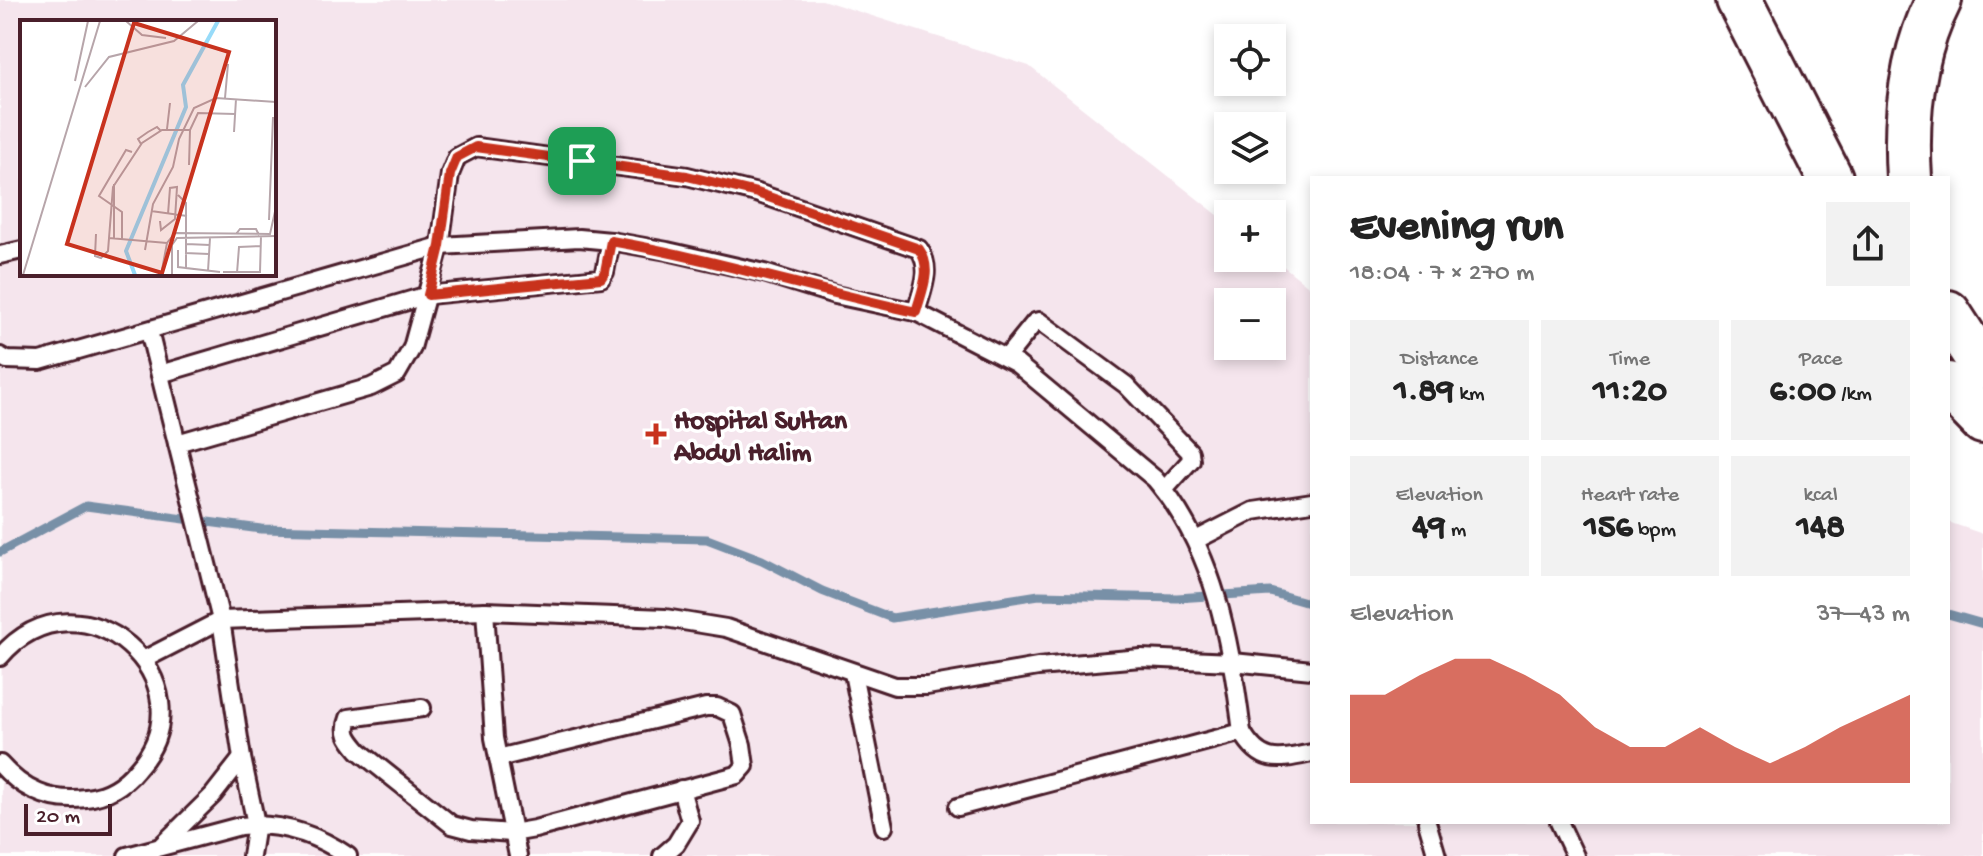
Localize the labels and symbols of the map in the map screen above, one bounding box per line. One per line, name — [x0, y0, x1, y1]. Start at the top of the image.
inset map — [20, 20, 276, 276]
pin — [548, 127, 616, 195]
place label: Hospital Sultan Abdul Halim — [673, 406, 848, 471]
marker: Hospital Sultan Abdul Halim — [645, 423, 667, 445]
scale bar — [24, 800, 112, 836]

